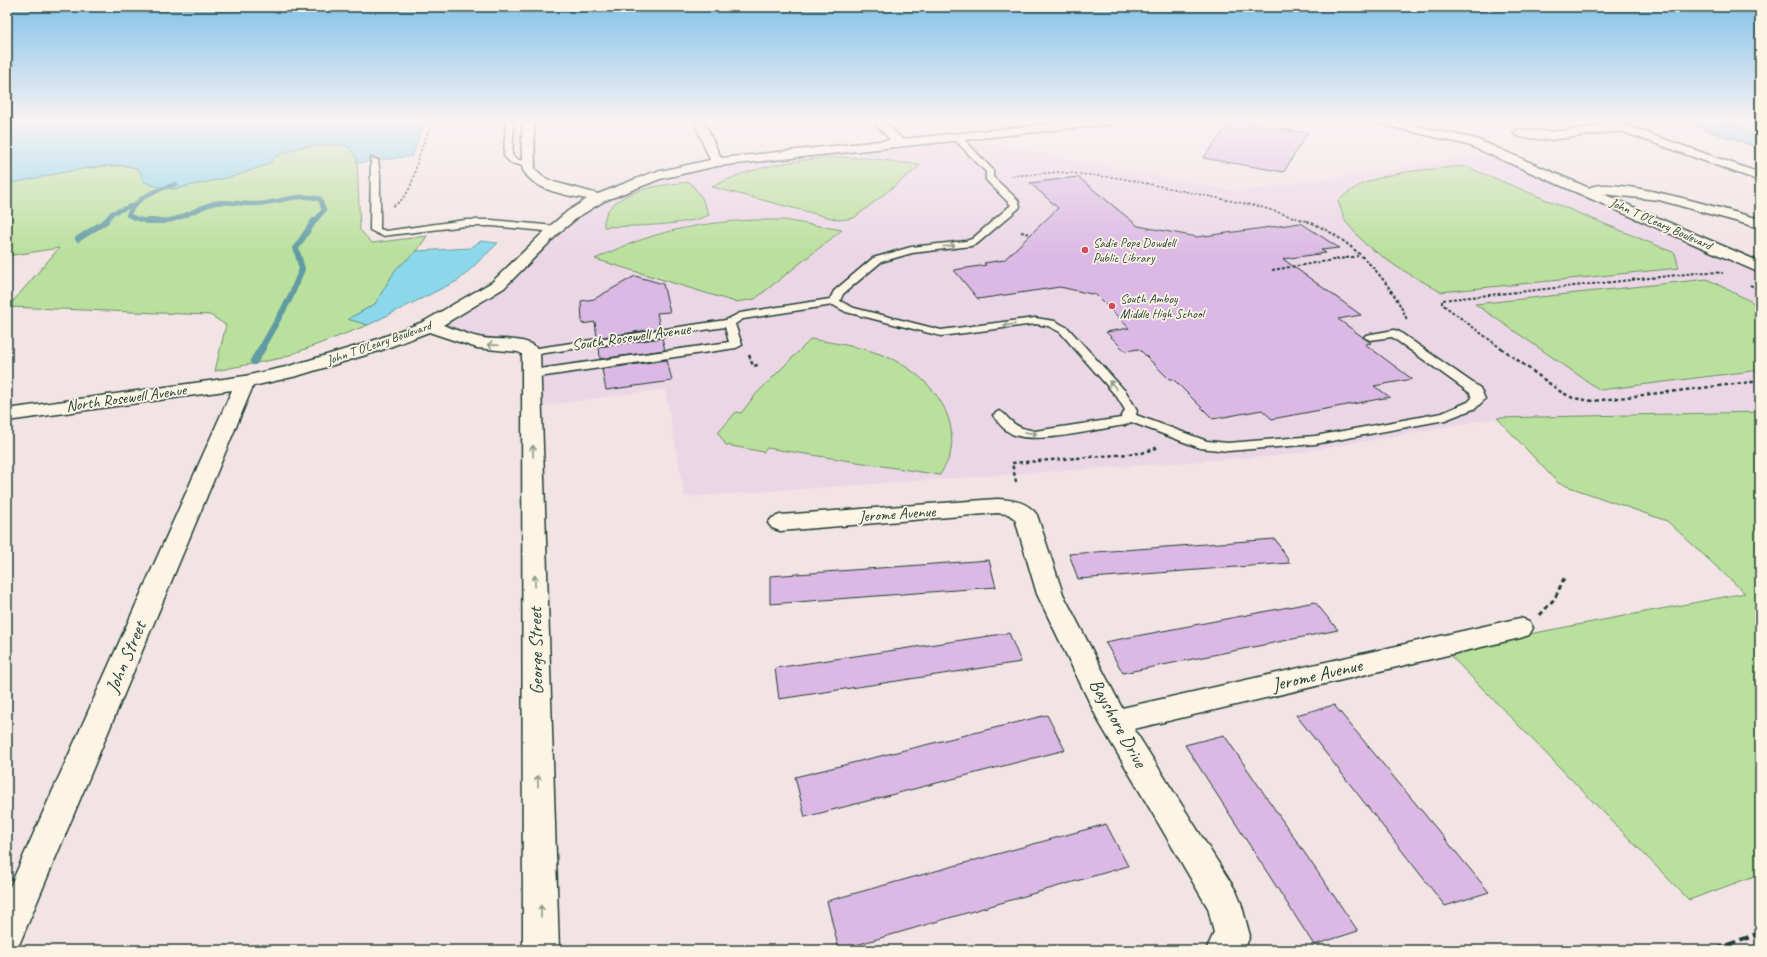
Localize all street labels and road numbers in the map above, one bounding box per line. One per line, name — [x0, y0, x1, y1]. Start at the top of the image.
street label: John T O'Leary Boulevard — [1607, 194, 1716, 254]
street label: John T O'Leary Boulevard — [324, 317, 435, 369]
street label: South Rosewell Avenue — [570, 319, 693, 355]
street label: North Rosewell Avenue — [65, 379, 189, 416]
street label: Jerome Avenue — [857, 501, 938, 527]
street label: George Street — [523, 605, 549, 695]
street label: John Street — [100, 616, 152, 697]
street label: Jerome Avenue — [1269, 653, 1366, 697]
street label: Bayshore Drive — [1084, 675, 1153, 773]

